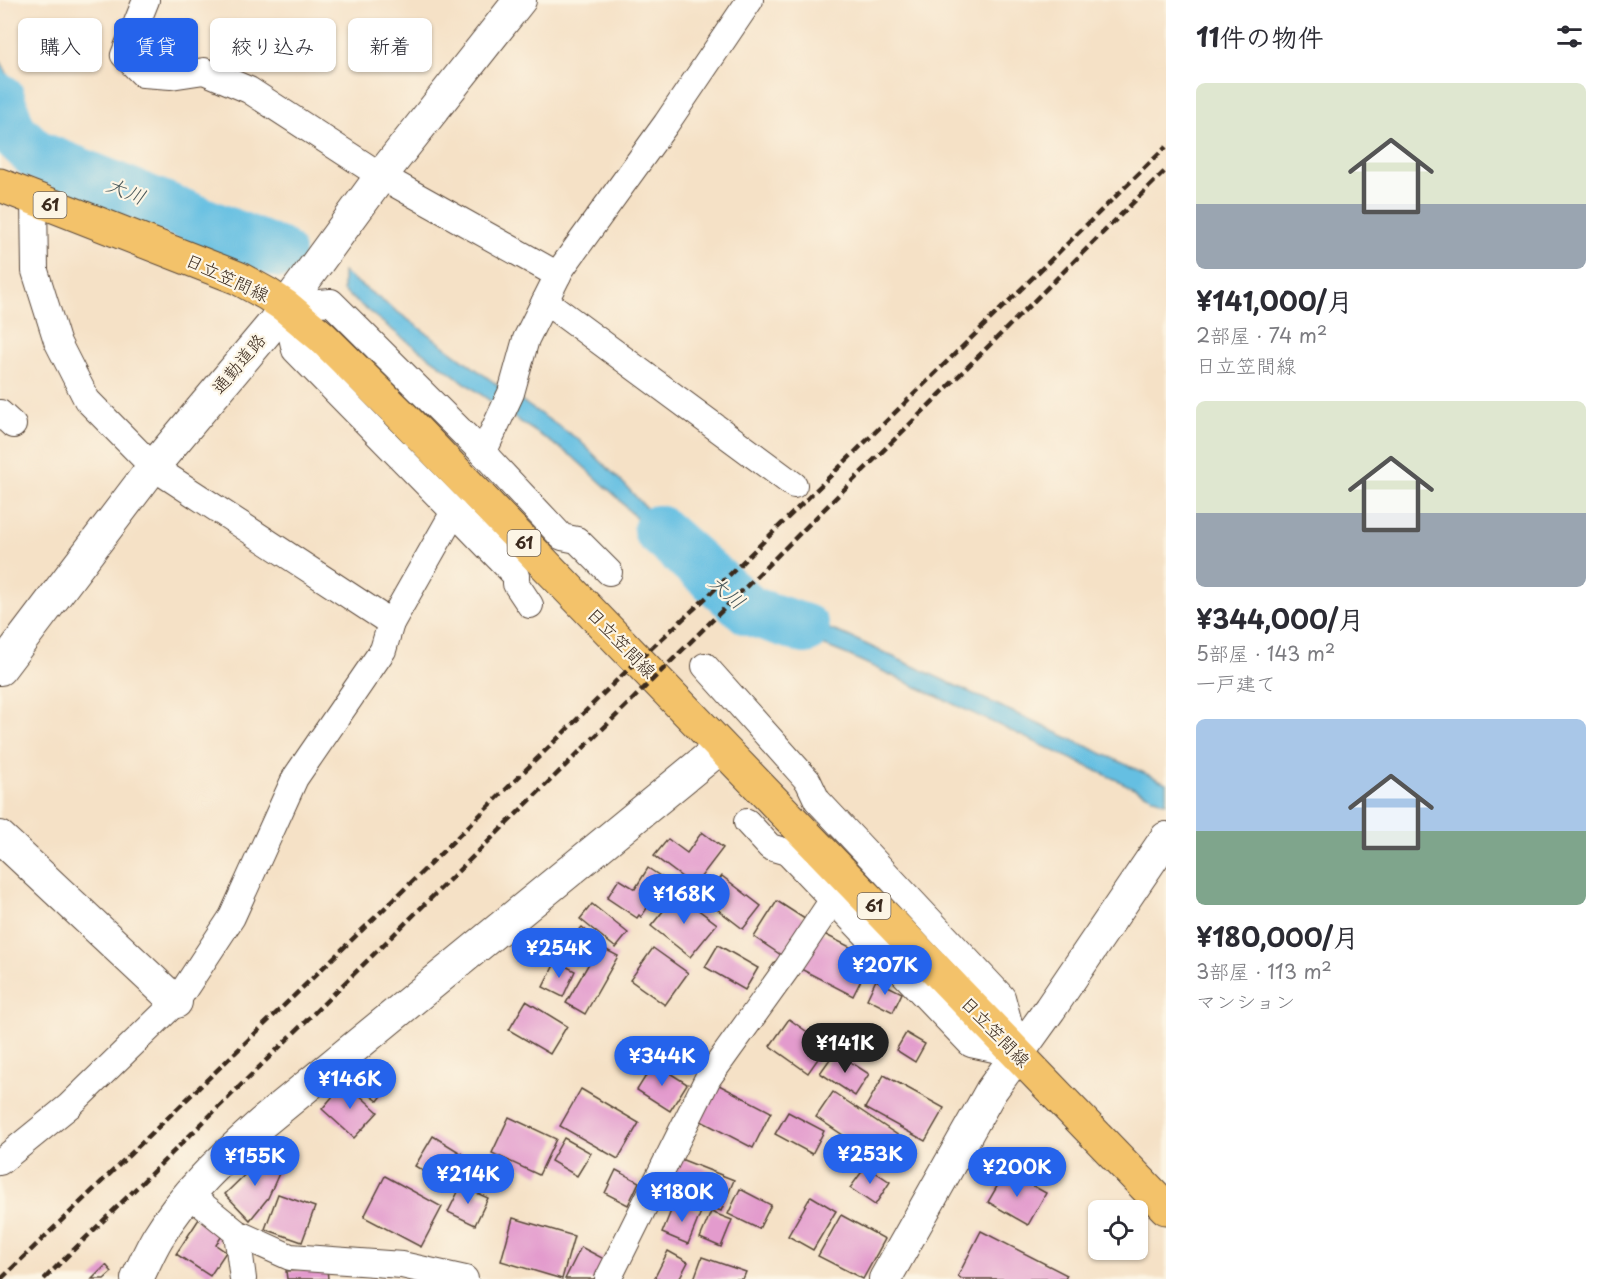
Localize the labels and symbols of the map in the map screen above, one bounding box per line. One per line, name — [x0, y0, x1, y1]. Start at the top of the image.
water label: 大川 — [102, 169, 151, 211]
road number: 61 — [34, 192, 66, 218]
street label: 日立笠間線 — [181, 245, 274, 308]
street label: 通勤道路 — [204, 327, 271, 399]
road number: 61 — [508, 530, 540, 556]
water label: 大川 — [703, 567, 753, 616]
street label: 日立笠間線 — [581, 600, 663, 684]
pin: ¥168K — [642, 874, 726, 925]
road number: 61 — [858, 893, 890, 919]
pin: ¥254K — [517, 928, 601, 979]
pin: ¥207K — [843, 945, 927, 996]
street label: 日立笠間線 — [955, 989, 1037, 1073]
pin: ¥141K — [803, 1023, 887, 1074]
pin: ¥344K — [620, 1036, 704, 1087]
pin: ¥146K — [308, 1059, 392, 1110]
pin: ¥253K — [828, 1134, 912, 1185]
pin: ¥155K — [213, 1136, 297, 1187]
pin: ¥200K — [975, 1147, 1059, 1198]
pin: ¥214K — [426, 1154, 510, 1205]
pin: ¥180K — [640, 1172, 724, 1223]

